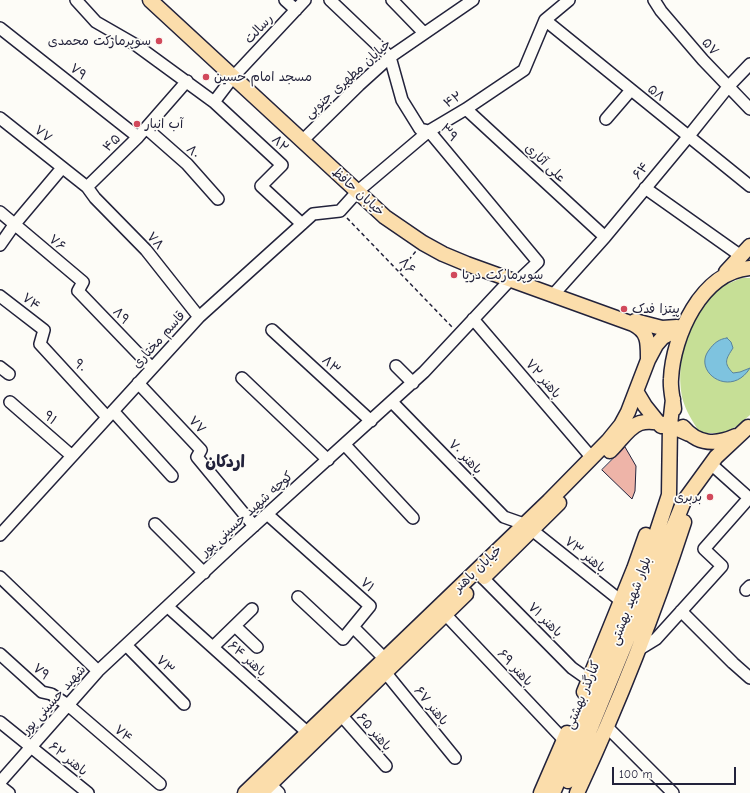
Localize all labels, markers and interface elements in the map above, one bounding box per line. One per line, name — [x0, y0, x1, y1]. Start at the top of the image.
street label: رسالت — [241, 11, 277, 47]
place label: سوپرمارکت محمدی — [48, 33, 151, 49]
street label: ۵۷ — [698, 35, 722, 59]
marker: سوپرمارکت محمدی — [154, 36, 164, 46]
street label: خیابان مطهری جنوبی — [302, 36, 394, 122]
street label: ۷۹ — [66, 61, 90, 83]
place label: مسجد امام حسین — [214, 69, 312, 85]
marker: مسجد امام حسین — [201, 72, 211, 82]
street label: ۵۸ — [644, 81, 668, 105]
street label: ۴۲ — [441, 88, 465, 112]
place label: آب انبار — [145, 116, 183, 132]
marker: آب انبار — [132, 119, 142, 129]
street label: ۳۹ — [437, 121, 461, 145]
street label: ۷۷ — [31, 122, 55, 146]
street label: ۴۵ — [100, 131, 124, 155]
street label: ۸۲ — [268, 132, 292, 156]
street label: علی آثاری — [521, 140, 569, 186]
street label: ۸۰ — [183, 142, 203, 162]
street label: ۶۴ — [629, 159, 653, 183]
street label: خیابان حافظ — [329, 164, 387, 220]
street label: ۷۸ — [143, 229, 167, 253]
street label: ۷۶ — [45, 232, 69, 254]
street label: ۸۶ — [396, 254, 418, 278]
place label: سوپرمارکت دریا — [462, 267, 543, 283]
marker: سوپرمارکت دریا — [449, 270, 459, 280]
street label: ۷۴ — [19, 290, 43, 314]
place label: پیتزا فدک — [632, 301, 680, 317]
street label: ۸۹ — [109, 304, 133, 328]
marker: پیتزا فدک — [619, 304, 629, 314]
street label: قاسم مختاری — [129, 308, 189, 372]
street label: ۸۳ — [318, 353, 344, 377]
street label: ۹۰ — [70, 356, 90, 376]
street label: باهنر ۷۲ — [522, 356, 564, 402]
street label: ۹۱ — [40, 408, 60, 428]
street label: ۷۷ — [185, 413, 209, 437]
street label: باهنر ۷۰ — [445, 436, 485, 478]
district label: اردکان — [205, 452, 245, 472]
street label: کوچه شهید حسینی ‍پور — [198, 468, 296, 560]
place label: بربری — [674, 489, 702, 505]
marker: بربری — [705, 492, 715, 502]
street label: باهنر ۷۳ — [561, 534, 609, 576]
street label: خیابان باهنر — [451, 542, 505, 596]
street label: بلوار شهید بهشتی — [607, 555, 655, 647]
street label: ۷۱ — [357, 575, 377, 595]
street label: باهنر ۷۱ — [524, 599, 566, 641]
street label: باهنر ۶۴ — [225, 638, 269, 680]
street label: باهنر ۶۹ — [494, 646, 536, 690]
street label: ۷۳ — [152, 652, 178, 678]
street label: کنارگذر بهشتی — [562, 659, 604, 731]
street label: ۷۹ — [29, 660, 53, 684]
street label: شهید حسینی پور — [19, 662, 89, 738]
street label: باهنر ۶۷ — [411, 683, 451, 729]
street label: باهنر ۶۵ — [353, 710, 395, 754]
street label: ۷۴ — [111, 722, 135, 746]
street label: باهنر ۶۲ — [45, 739, 91, 779]
scale bar — [614, 759, 738, 785]
text: 100 m — [619, 767, 652, 781]

